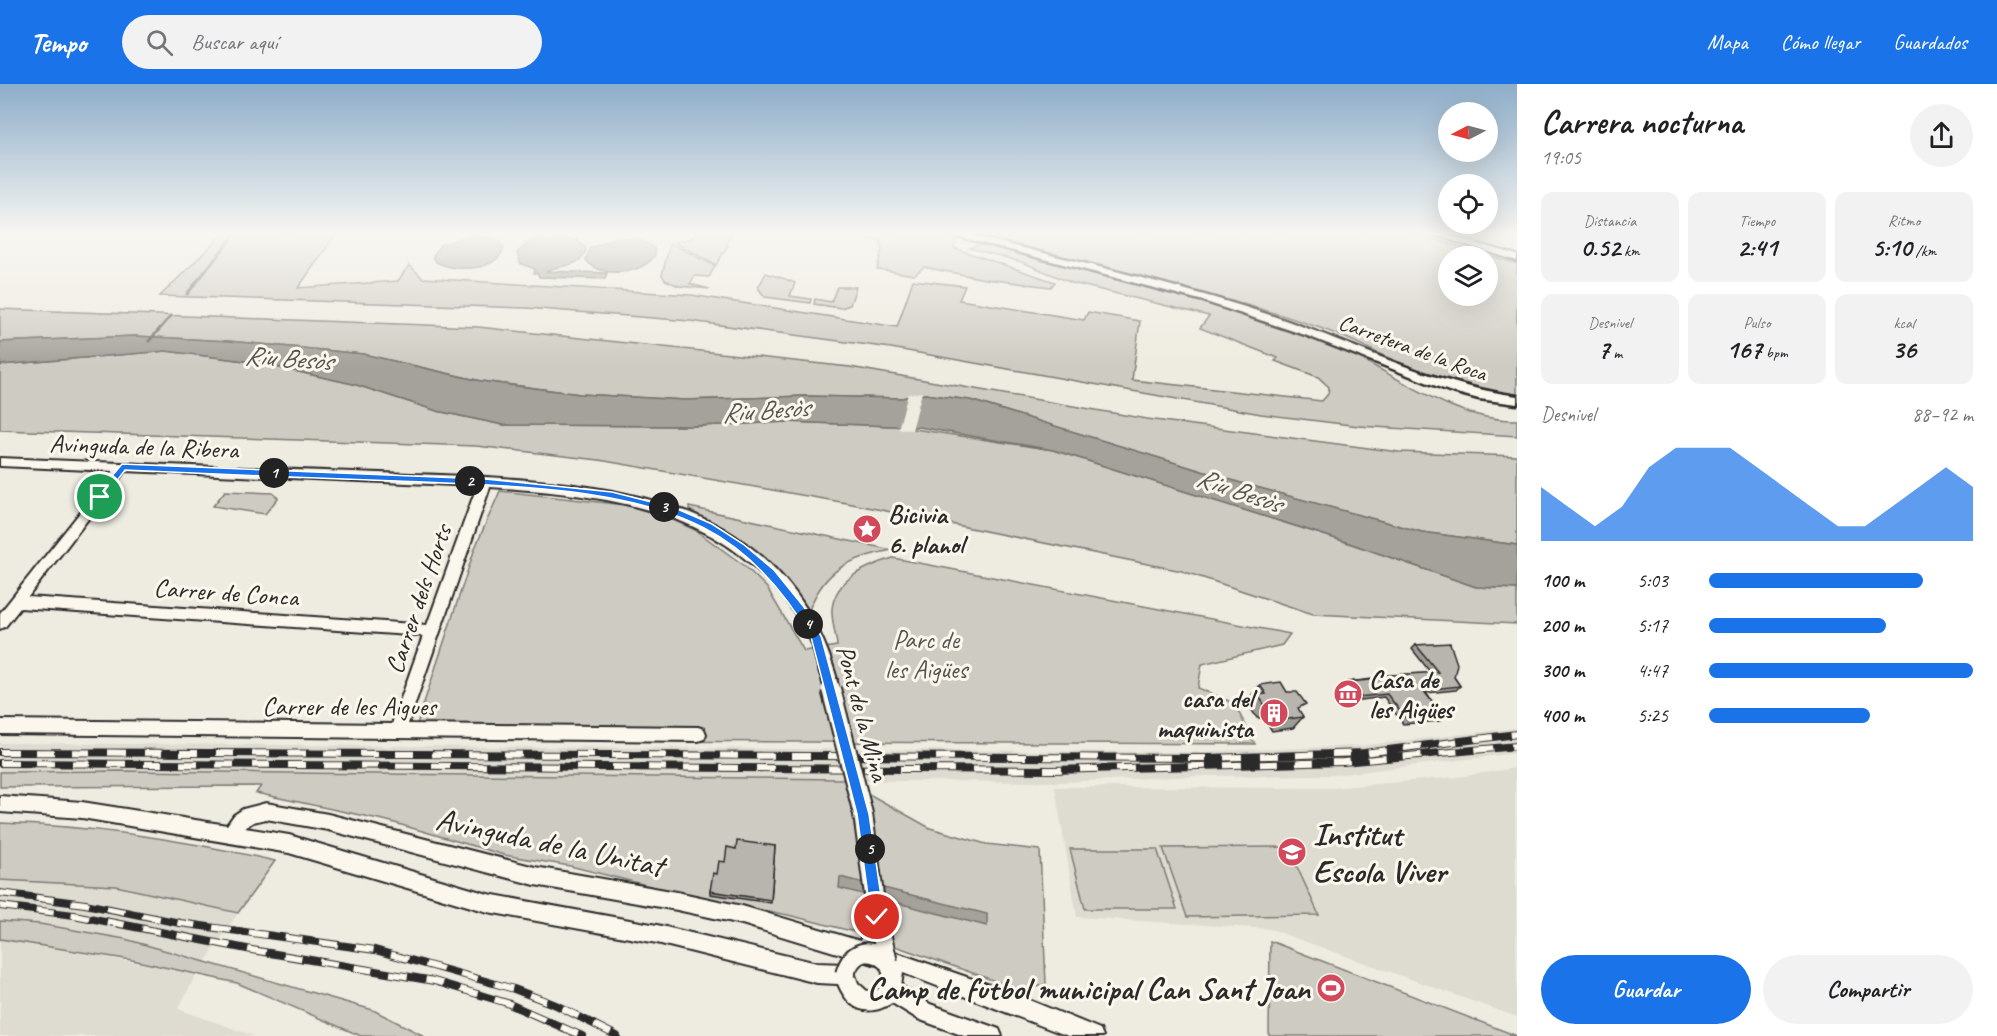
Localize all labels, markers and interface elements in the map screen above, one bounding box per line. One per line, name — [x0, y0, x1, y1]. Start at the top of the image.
search box — [122, 15, 542, 69]
text: Tempo — [30, 25, 86, 60]
icon: search — [143, 26, 176, 59]
text: Buscar aquí — [191, 28, 278, 56]
text: Mapa — [1707, 29, 1748, 55]
text: Cómo llegar — [1781, 29, 1860, 55]
text: Guardados — [1893, 29, 1967, 55]
text: Carrera nocturna — [1541, 101, 1743, 143]
north arrow — [1438, 102, 1498, 162]
map controls — [1438, 102, 1498, 306]
button: share — [1910, 104, 1973, 167]
text: 19:05 — [1541, 145, 1581, 170]
button: locate — [1438, 174, 1498, 234]
text: Distancia — [1584, 211, 1636, 231]
text: Tiempo — [1739, 211, 1775, 231]
text: Ritmo — [1888, 211, 1920, 231]
text: 0.52 — [1580, 231, 1620, 264]
text: 2:41 — [1737, 231, 1777, 264]
text: 5:10 — [1872, 231, 1912, 264]
text: km — [1620, 241, 1640, 261]
text: /km — [1912, 241, 1936, 261]
button: layers — [1438, 246, 1498, 306]
street label: Carretera de la Roca — [1335, 308, 1492, 388]
text: Desnivel — [1588, 313, 1632, 333]
text: Pulso — [1744, 313, 1770, 333]
text: kcal — [1893, 313, 1915, 333]
text: 7 — [1598, 333, 1609, 366]
text: 167 — [1726, 333, 1762, 366]
text: 36 — [1892, 333, 1916, 366]
water label: Riu Besòs — [244, 338, 337, 378]
text: m — [1609, 343, 1622, 363]
text: bpm — [1762, 343, 1788, 363]
water label: Riu Besòs — [721, 390, 814, 430]
text: Desnivel — [1541, 402, 1595, 427]
text: 88–92 m — [1912, 402, 1973, 427]
street label: Avinguda de la Ribera — [49, 427, 240, 466]
pin: 1 — [259, 458, 289, 488]
water label: Riu Besòs — [1193, 460, 1290, 522]
text: 1 — [270, 463, 278, 483]
pin: 2 — [455, 466, 485, 496]
pin — [74, 471, 125, 522]
text: 2 — [466, 471, 474, 491]
icon: arrive — [83, 480, 116, 513]
pin: 3 — [649, 492, 679, 522]
text: 3 — [660, 497, 668, 517]
place label: Bicivia 6. planol — [888, 498, 969, 561]
place icon: Bicivia 6. planol — [851, 513, 883, 545]
street label: Carrer dels Horts — [378, 518, 460, 678]
text: 100 m — [1541, 568, 1584, 593]
text: 5:03 — [1637, 568, 1668, 593]
street label: Carrer de Conca — [153, 571, 301, 614]
pin: 4 — [793, 609, 823, 639]
text: 200 m — [1541, 613, 1584, 638]
text: 5:17 — [1637, 613, 1668, 638]
text: 4 — [804, 614, 812, 634]
park label: Parc de les Aigües — [885, 623, 969, 686]
street label: Pont de la Mina — [829, 642, 897, 786]
text: 300 m — [1541, 658, 1584, 683]
text: 4:47 — [1637, 658, 1668, 683]
place label: Casa de les Aigües — [1369, 663, 1456, 726]
museum icon: Casa de les Aigües — [1332, 678, 1364, 710]
place label: casa del maquinista — [1157, 682, 1258, 745]
street label: Carrer de les Aigues — [262, 690, 438, 723]
building icon: casa del maquinista — [1258, 697, 1290, 729]
text: 400 m — [1541, 703, 1584, 728]
text: 5:25 — [1637, 703, 1668, 728]
street label: Avinguda de la Unitat — [432, 798, 672, 888]
place label: Institut Escola Viver — [1313, 814, 1449, 892]
pin: 5 — [855, 834, 885, 864]
school or university icon: Institut Escola Viver — [1276, 836, 1308, 868]
text: 5 — [867, 839, 873, 859]
pin — [851, 891, 902, 942]
icon: check — [860, 900, 893, 933]
button: Guardar — [1541, 955, 1751, 1024]
button: Compartir — [1763, 955, 1973, 1024]
place label: Camp de futbol municipal Can Sant Joan — [867, 968, 1311, 1009]
sports icon: Camp de futbol municipal Can Sant Joan — [1315, 972, 1347, 1004]

